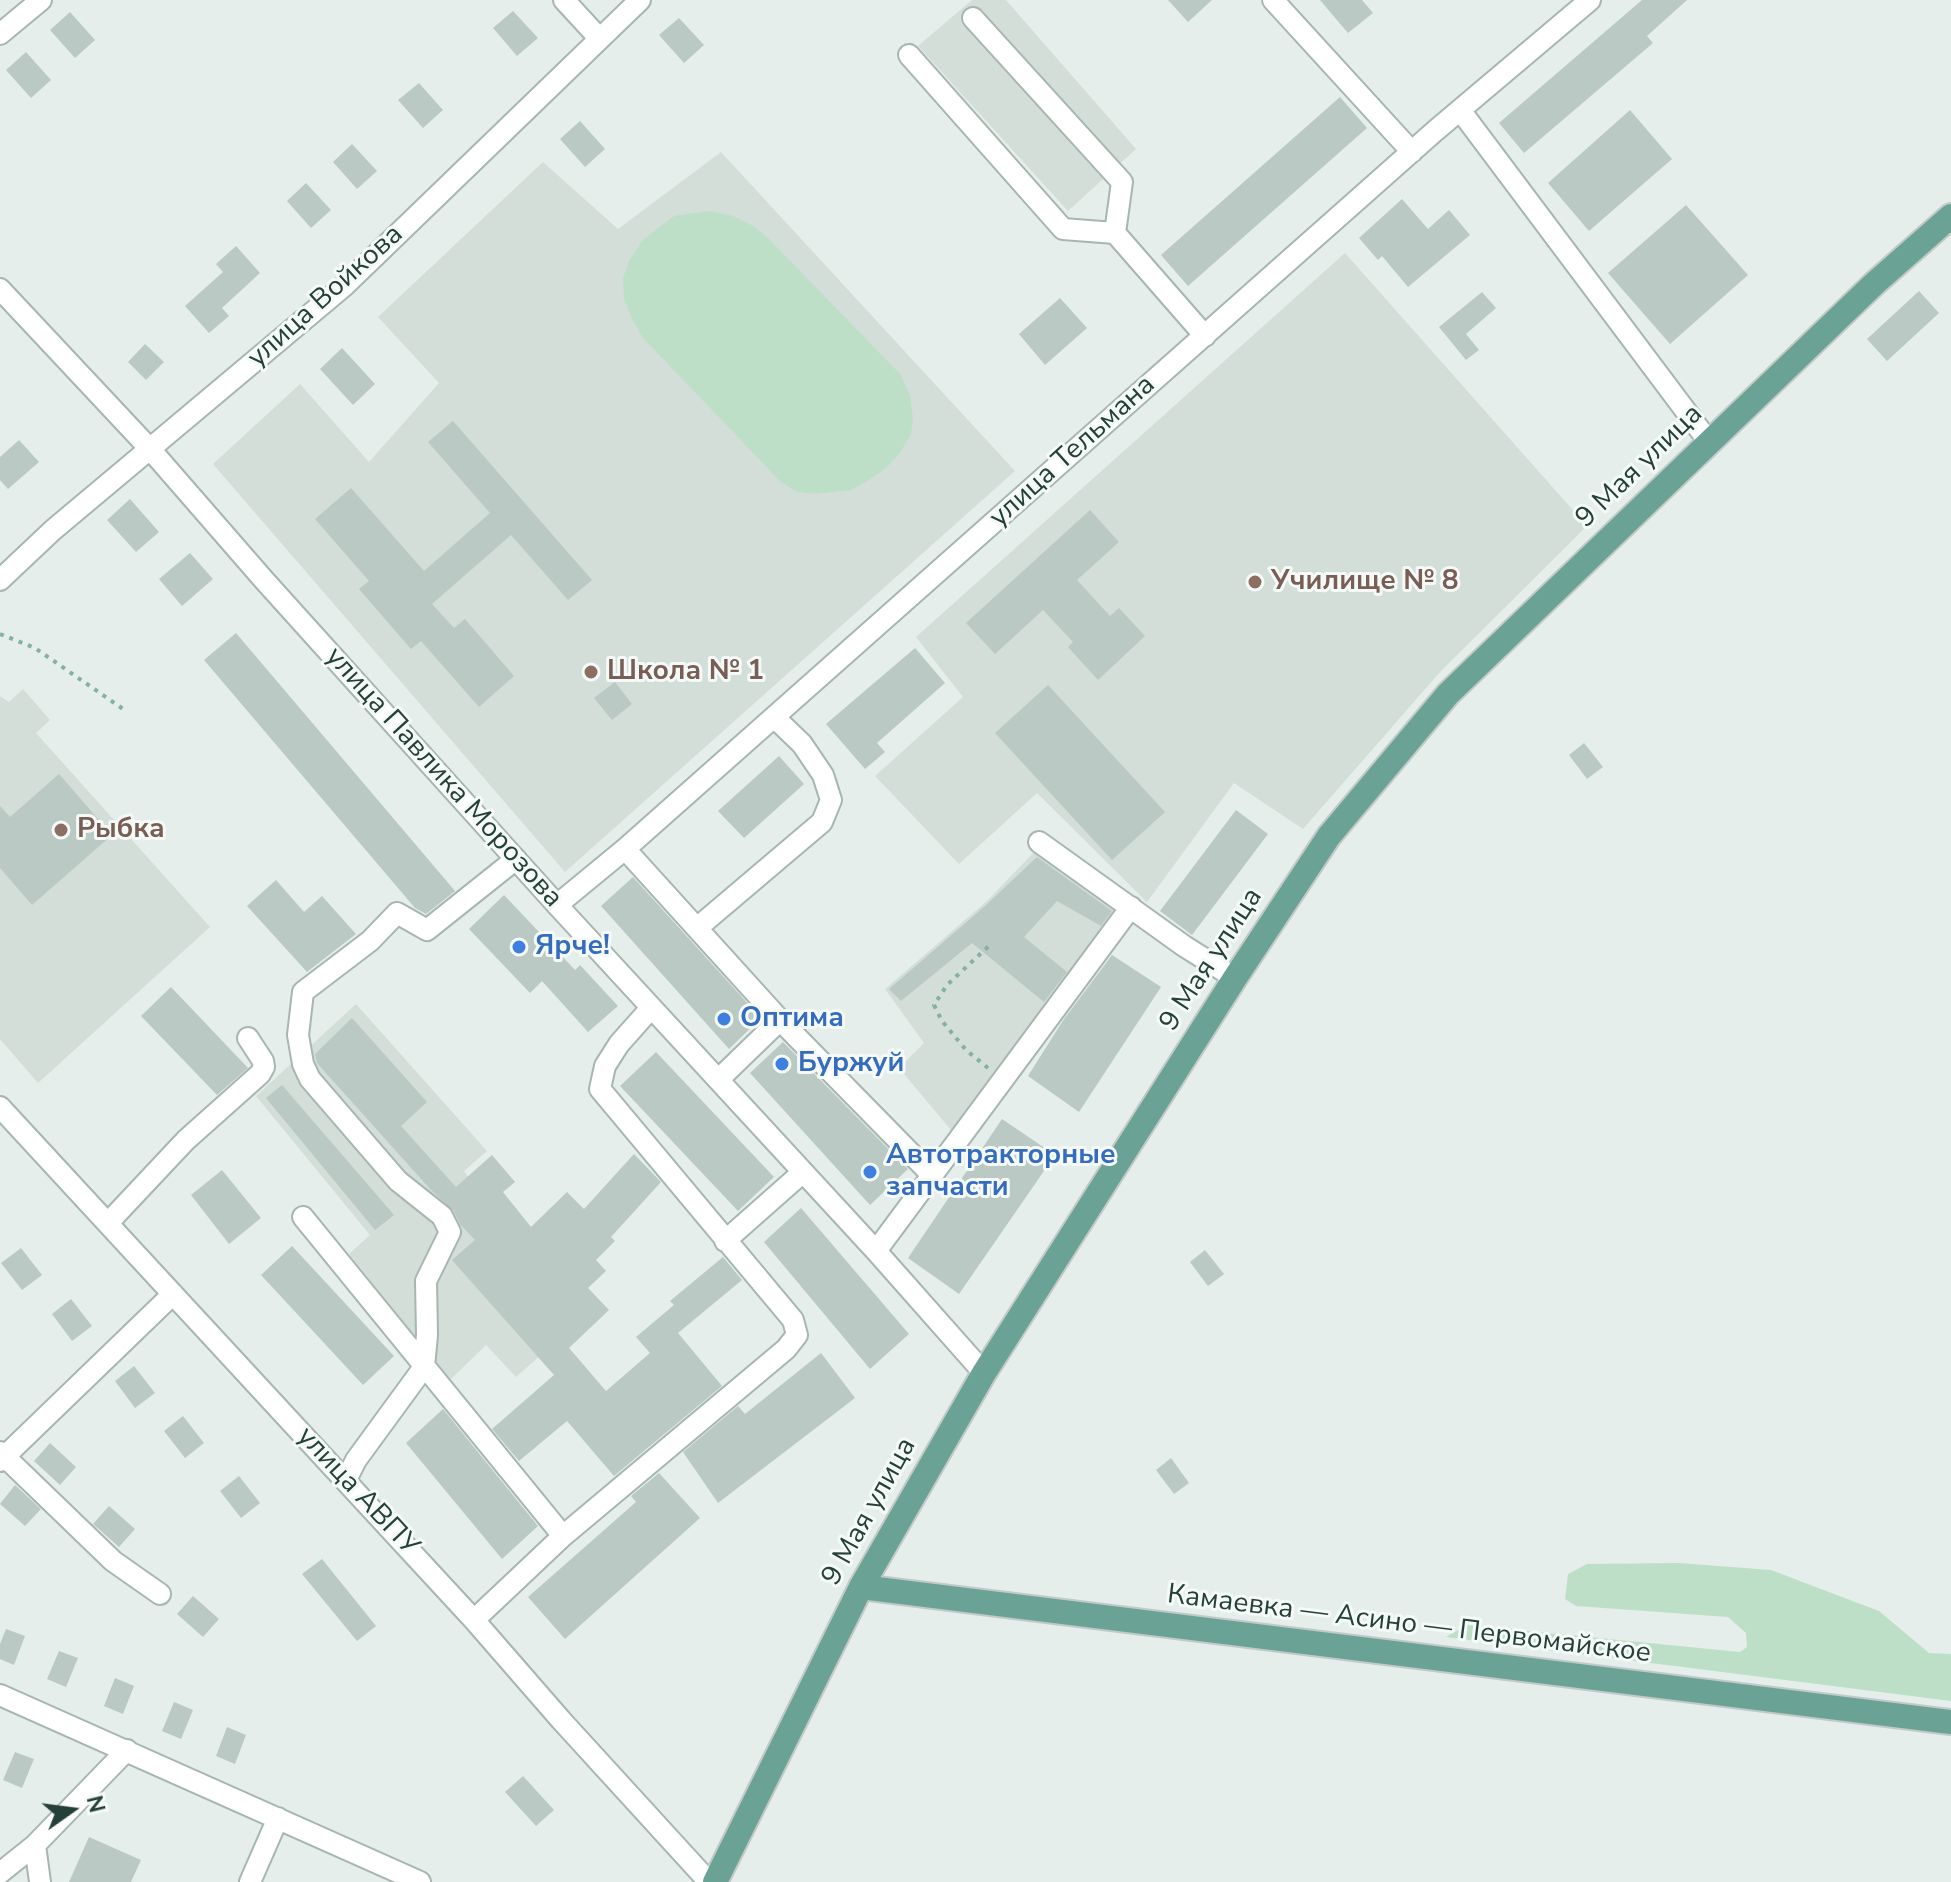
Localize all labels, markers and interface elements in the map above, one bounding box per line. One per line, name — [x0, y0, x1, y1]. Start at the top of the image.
street label: улица Войкова — [241, 218, 411, 376]
street label: улица Тельмана — [983, 369, 1163, 535]
street label: 9 Мая улица — [1570, 398, 1710, 536]
place label: Училище № 8 — [1271, 565, 1459, 599]
marker: Училище № 8 — [1246, 573, 1264, 591]
street label: улица Павлика Морозова — [317, 641, 569, 915]
place label: Школа № 1 — [607, 655, 764, 689]
marker: Школа № 1 — [582, 663, 600, 681]
place label: Рыбка — [77, 813, 165, 847]
marker: Рыбка — [52, 821, 70, 839]
street label: 9 Мая улица — [1153, 882, 1271, 1038]
place label: Ярче! — [535, 930, 610, 964]
marker: Ярче! — [510, 938, 528, 956]
place label: Оптима — [740, 1002, 844, 1036]
marker: Оптима — [715, 1010, 733, 1028]
place label: Буржуй — [798, 1047, 904, 1081]
marker: Буржуй — [773, 1055, 791, 1073]
place label: Автотракторные запчасти — [886, 1139, 1116, 1205]
marker: Автотракторные запчасти — [861, 1163, 879, 1181]
street label: улица АВПУ — [289, 1421, 425, 1563]
street label: 9 Мая улица — [816, 1432, 924, 1592]
street label: Камаевка — Асино — Первомайское — [1165, 1579, 1653, 1671]
north arrow — [32, 1770, 112, 1850]
text: N — [79, 1793, 112, 1816]

